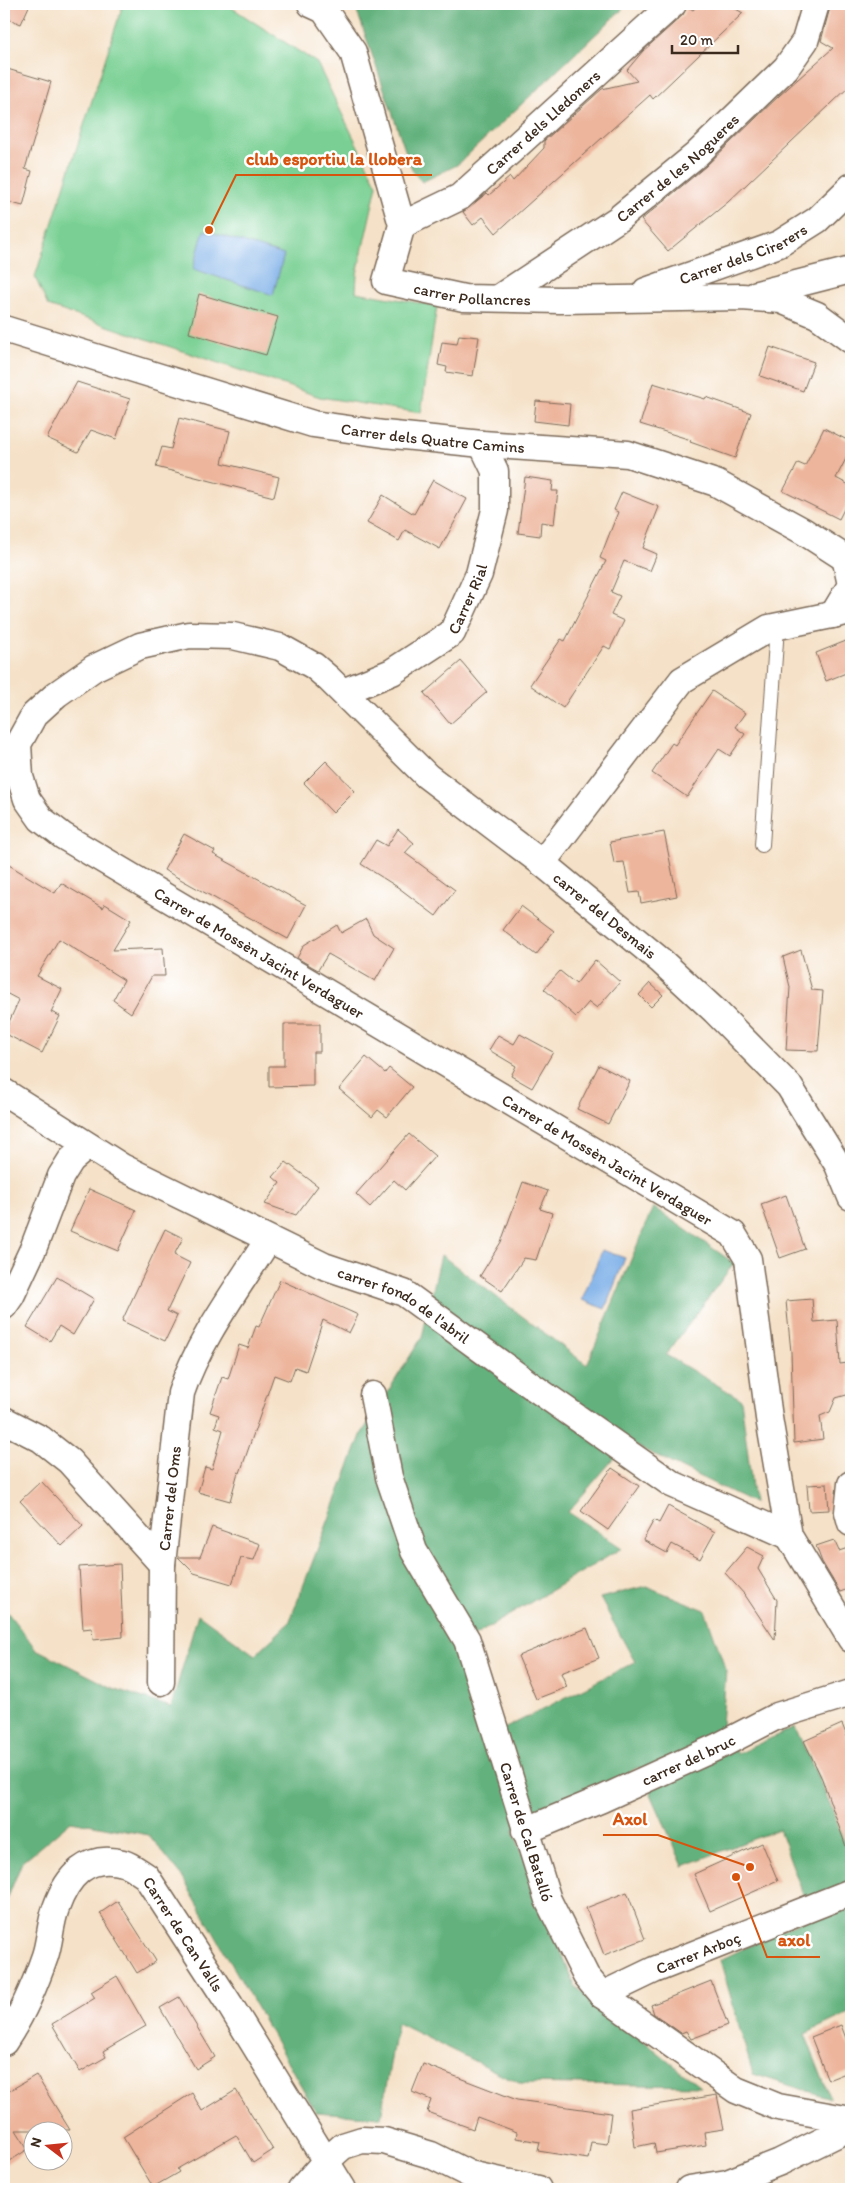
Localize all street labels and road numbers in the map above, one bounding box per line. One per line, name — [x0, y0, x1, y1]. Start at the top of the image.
street label: Carrer dels Lledoners — [482, 66, 604, 179]
street label: Carrer de les Nogueres — [613, 110, 743, 226]
street label: Carrer dels Cirerers — [677, 220, 811, 288]
street label: carrer Pollancres — [412, 278, 531, 309]
street label: Carrer dels Quatre Camins — [340, 419, 525, 457]
street label: Carrer Rial — [444, 561, 491, 637]
street label: carrer del Desmais — [549, 868, 660, 963]
street label: Carrer de Mossèn Jacint Verdaguer — [150, 883, 367, 1023]
street label: Carrer de Mossèn Jacint Verdaguer — [499, 1090, 716, 1230]
street label: carrer fondo de l'abril — [335, 1262, 474, 1348]
street label: Carrer del Oms — [155, 1445, 185, 1552]
street label: carrer del bruc — [638, 1730, 738, 1790]
street label: Carrer de Cal Batalló — [496, 1760, 557, 1904]
street label: Carrer de Can Valls — [139, 1873, 228, 1995]
street label: Carrer Arboç — [653, 1928, 743, 1978]

